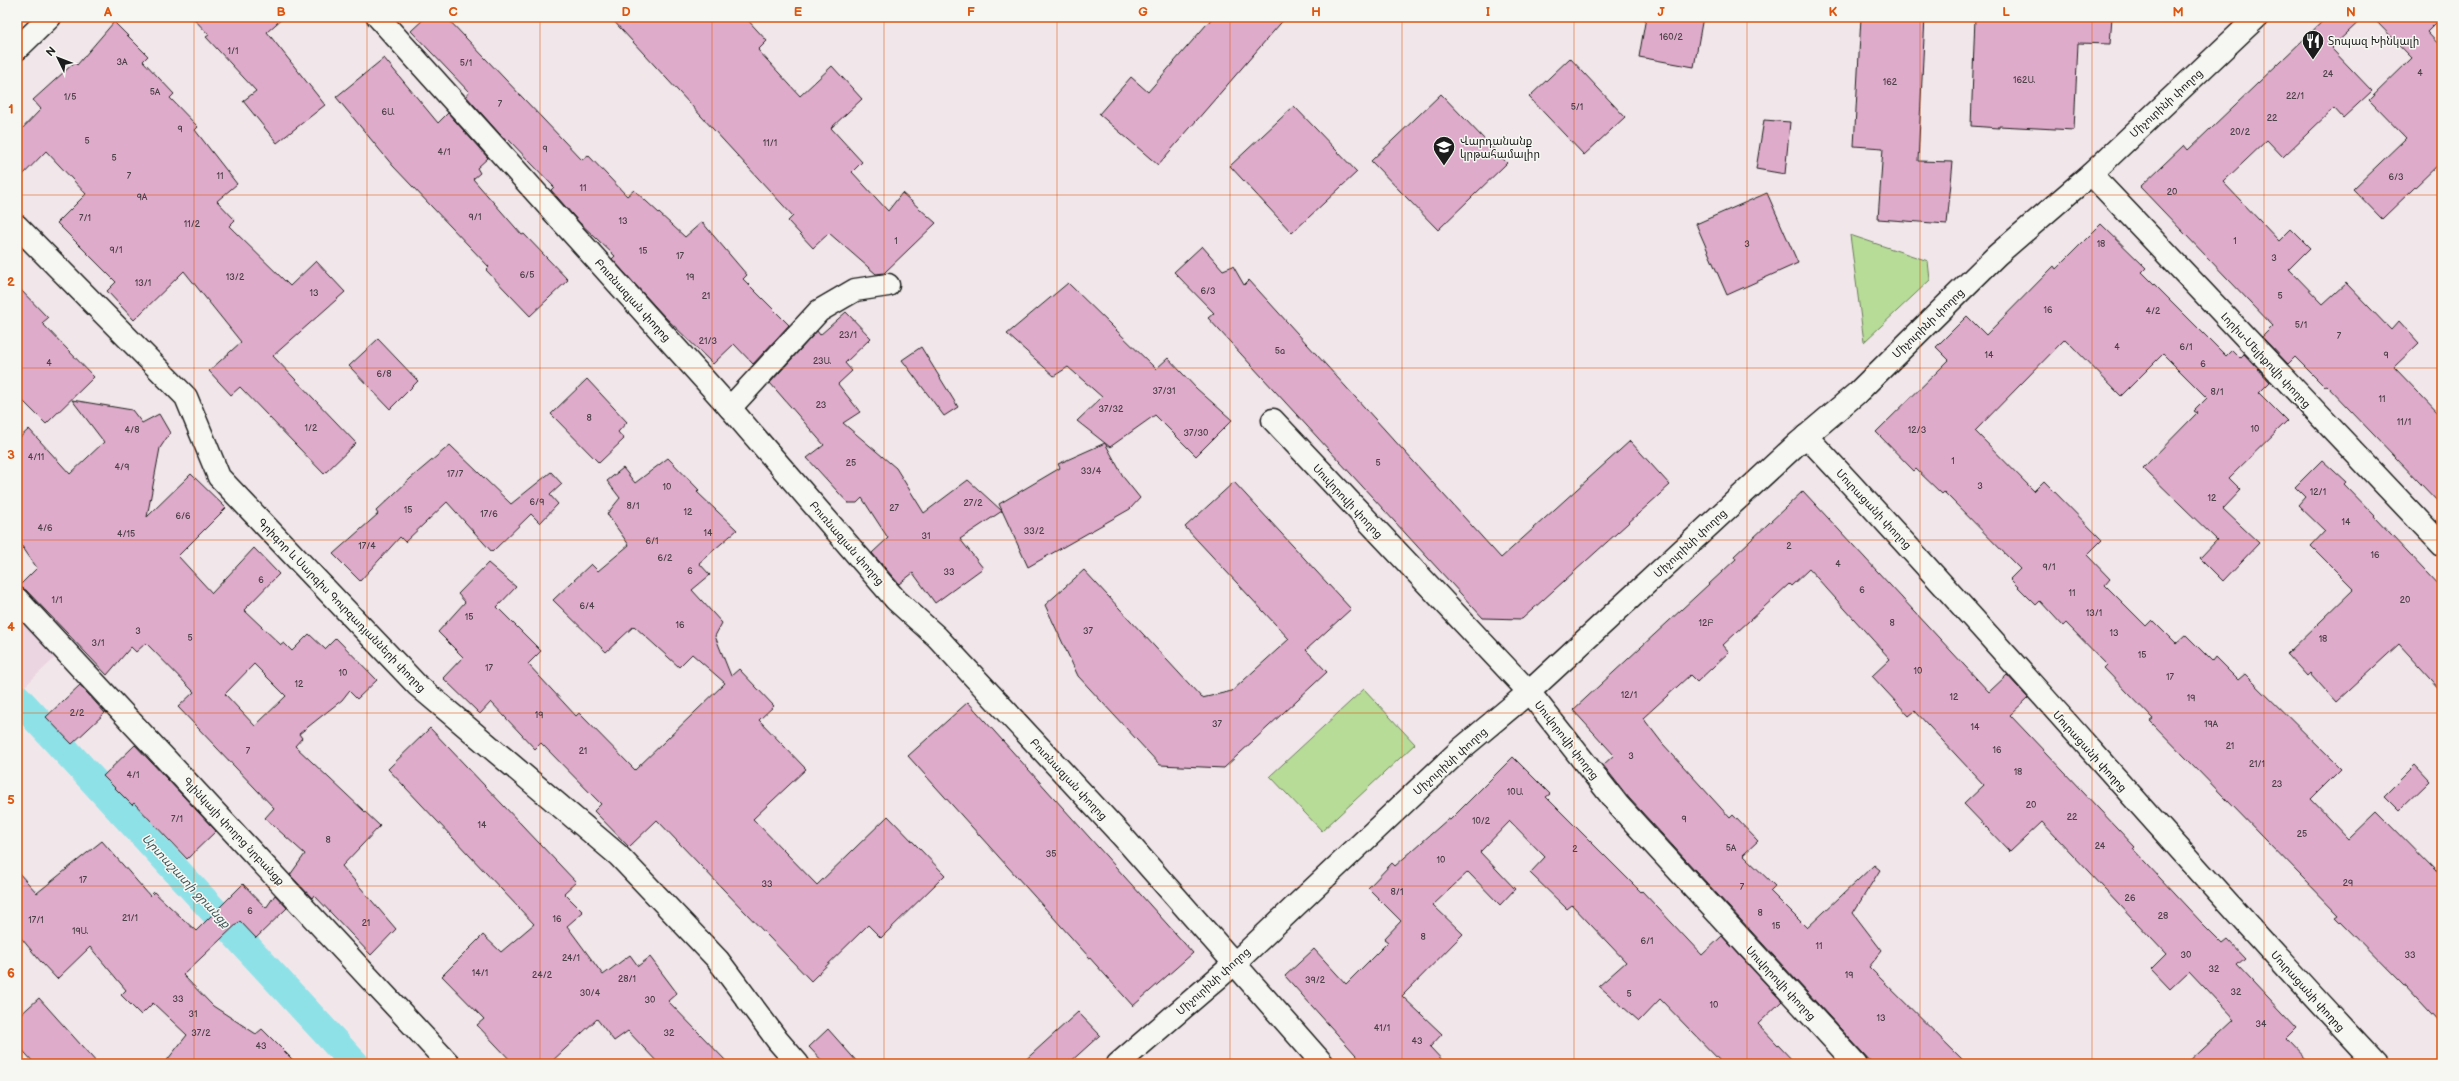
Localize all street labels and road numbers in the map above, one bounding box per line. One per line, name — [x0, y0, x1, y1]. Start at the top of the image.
street label: Միչուրինի փողոց — [2127, 66, 2205, 140]
street label: Բուռնազյան փողոց — [592, 256, 673, 344]
street label: Միչուրինի փողոց — [1890, 286, 1967, 361]
street label: Լորիս-Մելիքովի փողոց — [2218, 310, 2313, 411]
street label: Սուվորովի փողոց — [1310, 462, 1385, 541]
street label: Մուրացանի փողոց — [1833, 467, 1914, 552]
street label: Բուռնազյան փողոց — [807, 499, 887, 588]
street label: Միչուրինի փողոց — [1651, 506, 1729, 580]
street label: Գրիգոր և Սարգիս Գուրզադյանների փողոց — [255, 516, 428, 695]
street label: Սուվորովի փողոց — [1532, 698, 1601, 782]
street label: Մուրացանի փողոց — [2050, 708, 2129, 794]
street label: Միչուրինի փողոց — [1411, 725, 1490, 798]
street label: Բուռնազյան փողոց — [1027, 736, 1110, 823]
street label: Գլինկայի փողոց նրբանցք — [180, 775, 287, 888]
street label: Սուվորովի փողոց — [1743, 944, 1818, 1023]
street label: Միչուրինի փողոց — [1174, 945, 1253, 1018]
street label: Մուրացանի փողոց — [2268, 948, 2347, 1034]

